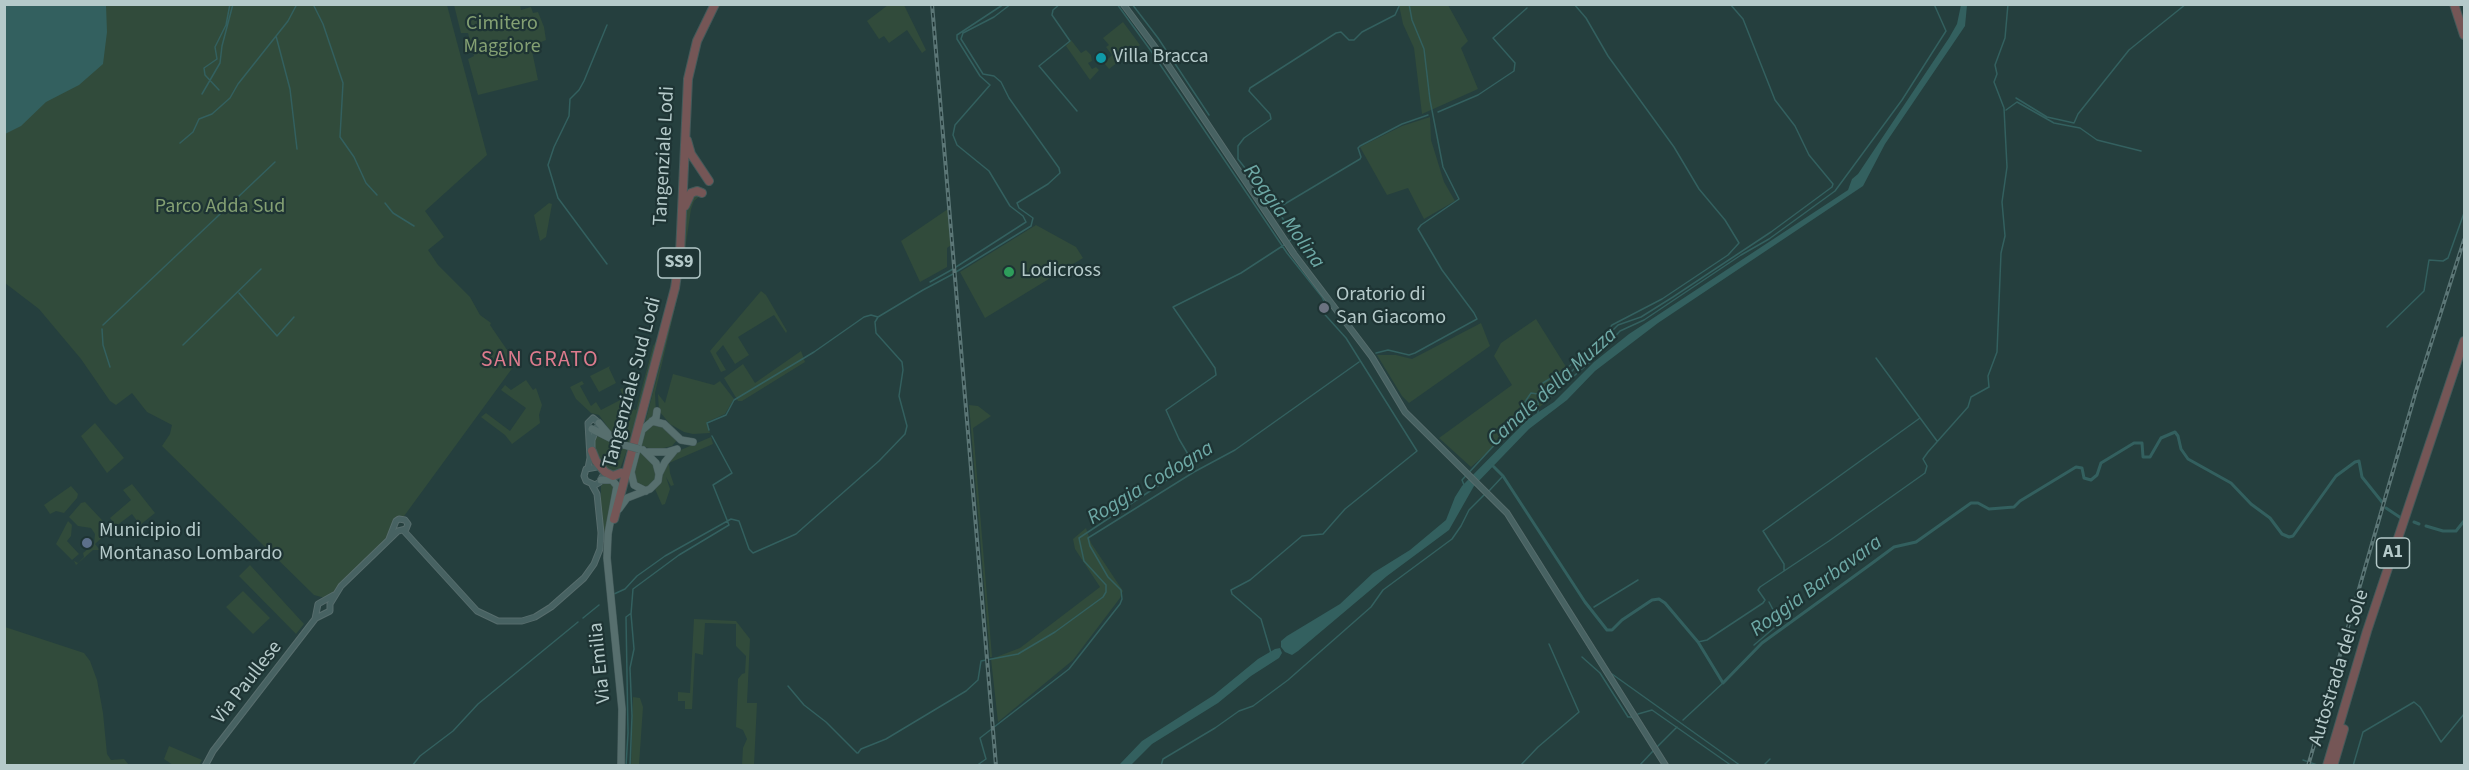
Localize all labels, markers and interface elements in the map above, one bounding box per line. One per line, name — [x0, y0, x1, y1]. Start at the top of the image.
park label: Cimitero Maggiore — [463, 13, 541, 60]
place label: Villa Bracca — [1113, 46, 1209, 70]
marker: Villa Bracca — [1094, 51, 1108, 65]
street label: Tangenziale Lodi — [649, 86, 681, 226]
water label: Roggia Molina — [1237, 160, 1329, 274]
park label: Parco Adda Sud — [155, 196, 285, 220]
road number: SS9 — [658, 248, 700, 278]
place label: Lodicross — [1021, 260, 1101, 284]
marker: Lodicross — [1002, 265, 1016, 279]
place label: Oratorio di San Giacomo — [1336, 284, 1446, 331]
street label: Tangenziale Sud Lodi — [599, 295, 667, 471]
marker: Oratorio di San Giacomo — [1317, 301, 1331, 315]
water label: Canale della Muzza — [1483, 323, 1623, 453]
district label: SAN GRATO — [481, 348, 599, 374]
water label: Roggia Codogna — [1083, 436, 1219, 532]
place label: Municipio di Montanaso Lombardo — [99, 520, 282, 567]
water label: Roggia Barbavara — [1746, 531, 1888, 643]
marker: Municipio di Montanaso Lombardo — [80, 536, 94, 550]
road number: A1 — [2376, 538, 2410, 568]
street label: Autostrada del Sole — [2305, 587, 2375, 749]
street label: Via Emilia — [585, 621, 617, 705]
street label: Via Paullese — [208, 637, 288, 729]

